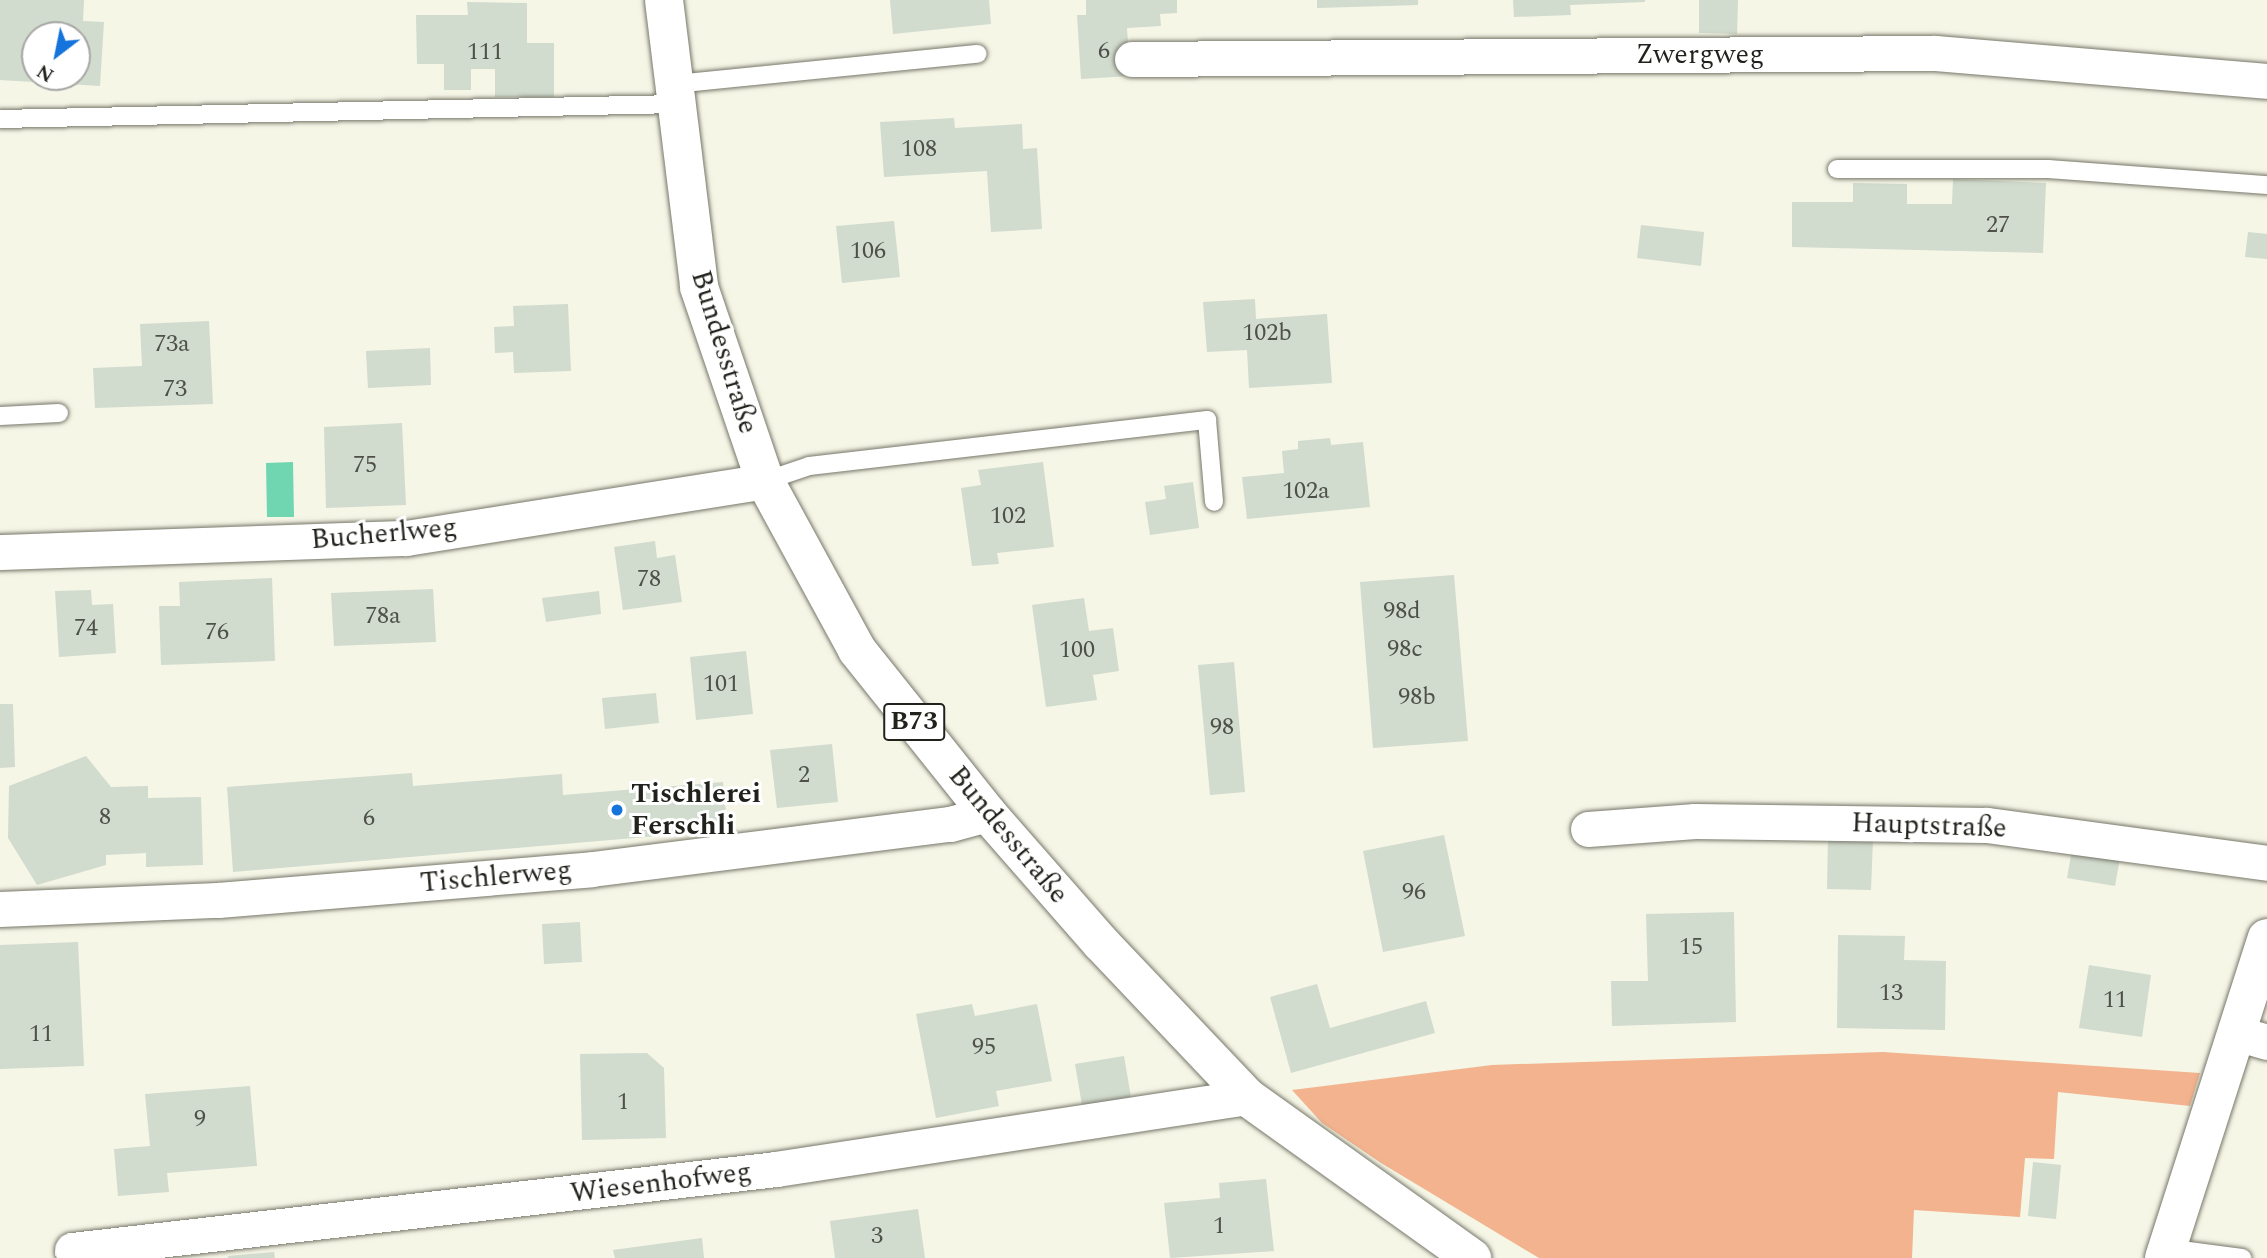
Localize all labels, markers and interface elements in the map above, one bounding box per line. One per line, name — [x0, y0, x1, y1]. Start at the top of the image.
north arrow — [21, 21, 91, 91]
house number: 6 — [1098, 38, 1110, 66]
street label: Zwergweg — [1636, 38, 1764, 72]
house number: 111 — [467, 39, 503, 67]
text: N — [31, 56, 60, 89]
house number: 108 — [901, 136, 937, 164]
house number: 27 — [1986, 212, 2010, 240]
house number: 106 — [850, 238, 886, 266]
street label: Bundesstraße — [683, 266, 765, 438]
house number: 102b — [1242, 320, 1292, 348]
house number: 73a — [154, 331, 190, 359]
house number: 73 — [163, 376, 187, 404]
house number: 75 — [353, 452, 377, 480]
house number: 102a — [1282, 478, 1330, 506]
house number: 102 — [990, 503, 1026, 531]
street label: Bucherlweg — [309, 511, 459, 557]
house number: 78 — [637, 566, 661, 594]
house number: 98d — [1383, 598, 1421, 626]
house number: 78a — [365, 603, 401, 631]
house number: 74 — [74, 615, 98, 643]
house number: 76 — [205, 619, 229, 647]
house number: 98c — [1387, 636, 1423, 664]
house number: 100 — [1059, 637, 1095, 665]
house number: 101 — [703, 671, 739, 699]
house number: 98b — [1398, 684, 1436, 712]
road number: B73 — [883, 700, 946, 744]
house number: 98 — [1210, 714, 1234, 742]
street label: Bundesstraße — [941, 759, 1075, 911]
house number: 2 — [798, 762, 810, 790]
place label: Tischlerei Ferschli — [631, 777, 761, 843]
marker: Tischlerei Ferschli — [609, 802, 625, 818]
house number: 8 — [99, 804, 111, 832]
house number: 6 — [363, 805, 375, 833]
street label: Hauptstraße — [1851, 806, 2007, 846]
street label: Tischlerweg — [419, 854, 573, 900]
house number: 96 — [1402, 879, 1426, 907]
house number: 15 — [1679, 934, 1703, 962]
house number: 13 — [1879, 980, 1903, 1008]
house number: 11 — [2103, 987, 2127, 1015]
house number: 11 — [29, 1021, 53, 1049]
house number: 95 — [972, 1034, 996, 1062]
house number: 1 — [617, 1089, 629, 1117]
house number: 9 — [194, 1106, 206, 1134]
street label: Wiesenhofweg — [568, 1155, 754, 1211]
house number: 1 — [1213, 1213, 1225, 1241]
house number: 3 — [871, 1223, 883, 1251]

